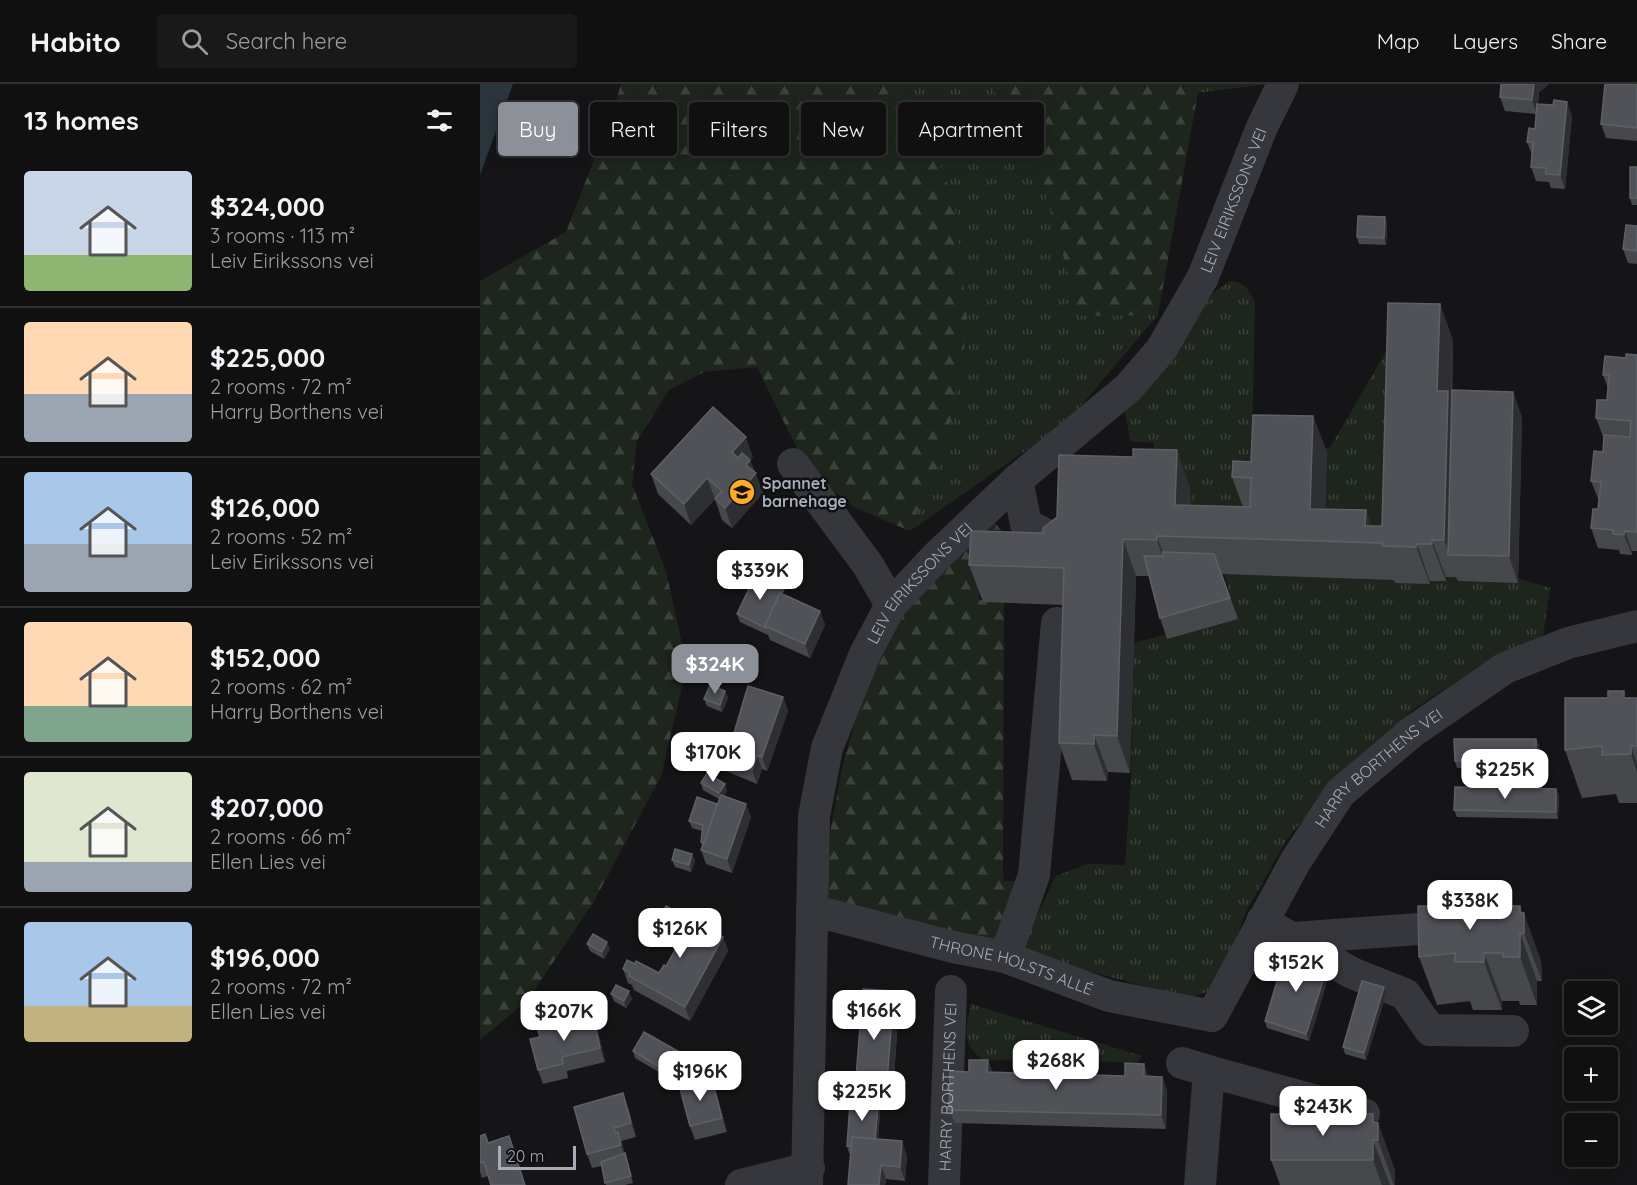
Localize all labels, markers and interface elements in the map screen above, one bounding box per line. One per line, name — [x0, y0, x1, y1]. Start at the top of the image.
search box — [157, 14, 577, 68]
text: Habito — [30, 24, 121, 59]
icon: search — [178, 25, 211, 58]
text: Search here — [226, 27, 347, 55]
text: Map — [1377, 28, 1420, 54]
text: Layers — [1453, 28, 1518, 54]
text: Share — [1551, 28, 1607, 54]
chip: Buy — [498, 102, 578, 156]
chip: Rent — [590, 102, 677, 156]
chip: Filters — [689, 102, 789, 156]
chip: New — [801, 102, 886, 156]
chip: Apartment — [898, 102, 1044, 156]
text: 13 homes — [24, 104, 139, 137]
icon: filters — [423, 104, 456, 137]
street label: LEIV EIRIKSSONS VEI — [1196, 125, 1271, 276]
text: $324,000 — [210, 190, 325, 223]
icon: home — [72, 195, 144, 267]
text: 3 rooms · 113 m² — [210, 223, 355, 248]
text: Leiv Eirikssons vei — [210, 248, 374, 273]
text: $225,000 — [210, 341, 325, 374]
icon: home — [72, 346, 144, 418]
text: 2 rooms · 72 m² — [210, 374, 352, 399]
text: Harry Borthens vei — [210, 399, 383, 424]
place label: Spannet barnehage — [762, 473, 847, 511]
school or university icon: Spannet barnehage — [727, 477, 757, 507]
text: $126,000 — [210, 491, 320, 524]
icon: home — [72, 496, 144, 568]
street label: LEIV EIRIKSSONS VEI — [862, 518, 976, 647]
text: 2 rooms · 52 m² — [210, 524, 352, 549]
text: Leiv Eirikssons vei — [210, 549, 374, 574]
pin: $339K — [718, 550, 802, 601]
text: $339K — [731, 557, 789, 582]
text: $152,000 — [210, 641, 320, 674]
pin: $324K — [673, 644, 757, 695]
icon: home — [72, 646, 144, 718]
text: $324K — [686, 651, 744, 676]
text: 2 rooms · 62 m² — [210, 674, 352, 699]
text: Harry Borthens vei — [210, 699, 383, 724]
street label: HARRY BORTHENS VEI — [1310, 704, 1446, 831]
pin: $170K — [671, 732, 755, 783]
text: $170K — [685, 739, 741, 764]
pin: $225K — [1463, 749, 1547, 800]
text: $225K — [1475, 756, 1535, 781]
text: $207,000 — [210, 791, 324, 824]
icon: home — [72, 796, 144, 868]
text: 2 rooms · 66 m² — [210, 824, 352, 849]
text: Ellen Lies vei — [210, 849, 326, 874]
pin: $338K — [1428, 880, 1512, 931]
text: $338K — [1441, 887, 1499, 912]
pin: $126K — [638, 908, 722, 959]
text: $126K — [652, 915, 708, 940]
street label: THRONE HOLSTS ALLÉ — [927, 931, 1096, 999]
text: $196,000 — [210, 941, 320, 974]
pin: $152K — [1254, 942, 1338, 993]
icon: home — [72, 946, 144, 1018]
text: $152K — [1268, 949, 1324, 974]
text: 2 rooms · 72 m² — [210, 974, 352, 999]
map controls — [1564, 981, 1618, 1167]
button: layers — [1564, 981, 1618, 1035]
pin: $166K — [832, 990, 916, 1041]
pin: $207K — [522, 991, 606, 1042]
text: $166K — [847, 997, 901, 1022]
text: $207K — [535, 998, 593, 1023]
text: Ellen Lies vei — [210, 999, 326, 1024]
street label: HARRY BORTHENS VEI — [935, 1002, 961, 1172]
pin: $268K — [1014, 1040, 1098, 1091]
text: $268K — [1027, 1047, 1085, 1072]
button: + — [1564, 1047, 1618, 1101]
pin: $196K — [658, 1051, 742, 1102]
text: $196K — [672, 1058, 728, 1083]
pin: $225K — [820, 1071, 904, 1122]
text: $225K — [832, 1078, 892, 1103]
pin: $243K — [1281, 1086, 1365, 1137]
text: $243K — [1294, 1093, 1352, 1118]
button: − — [1564, 1113, 1618, 1167]
scale bar — [498, 1143, 576, 1170]
text: 20 m — [507, 1146, 544, 1166]

